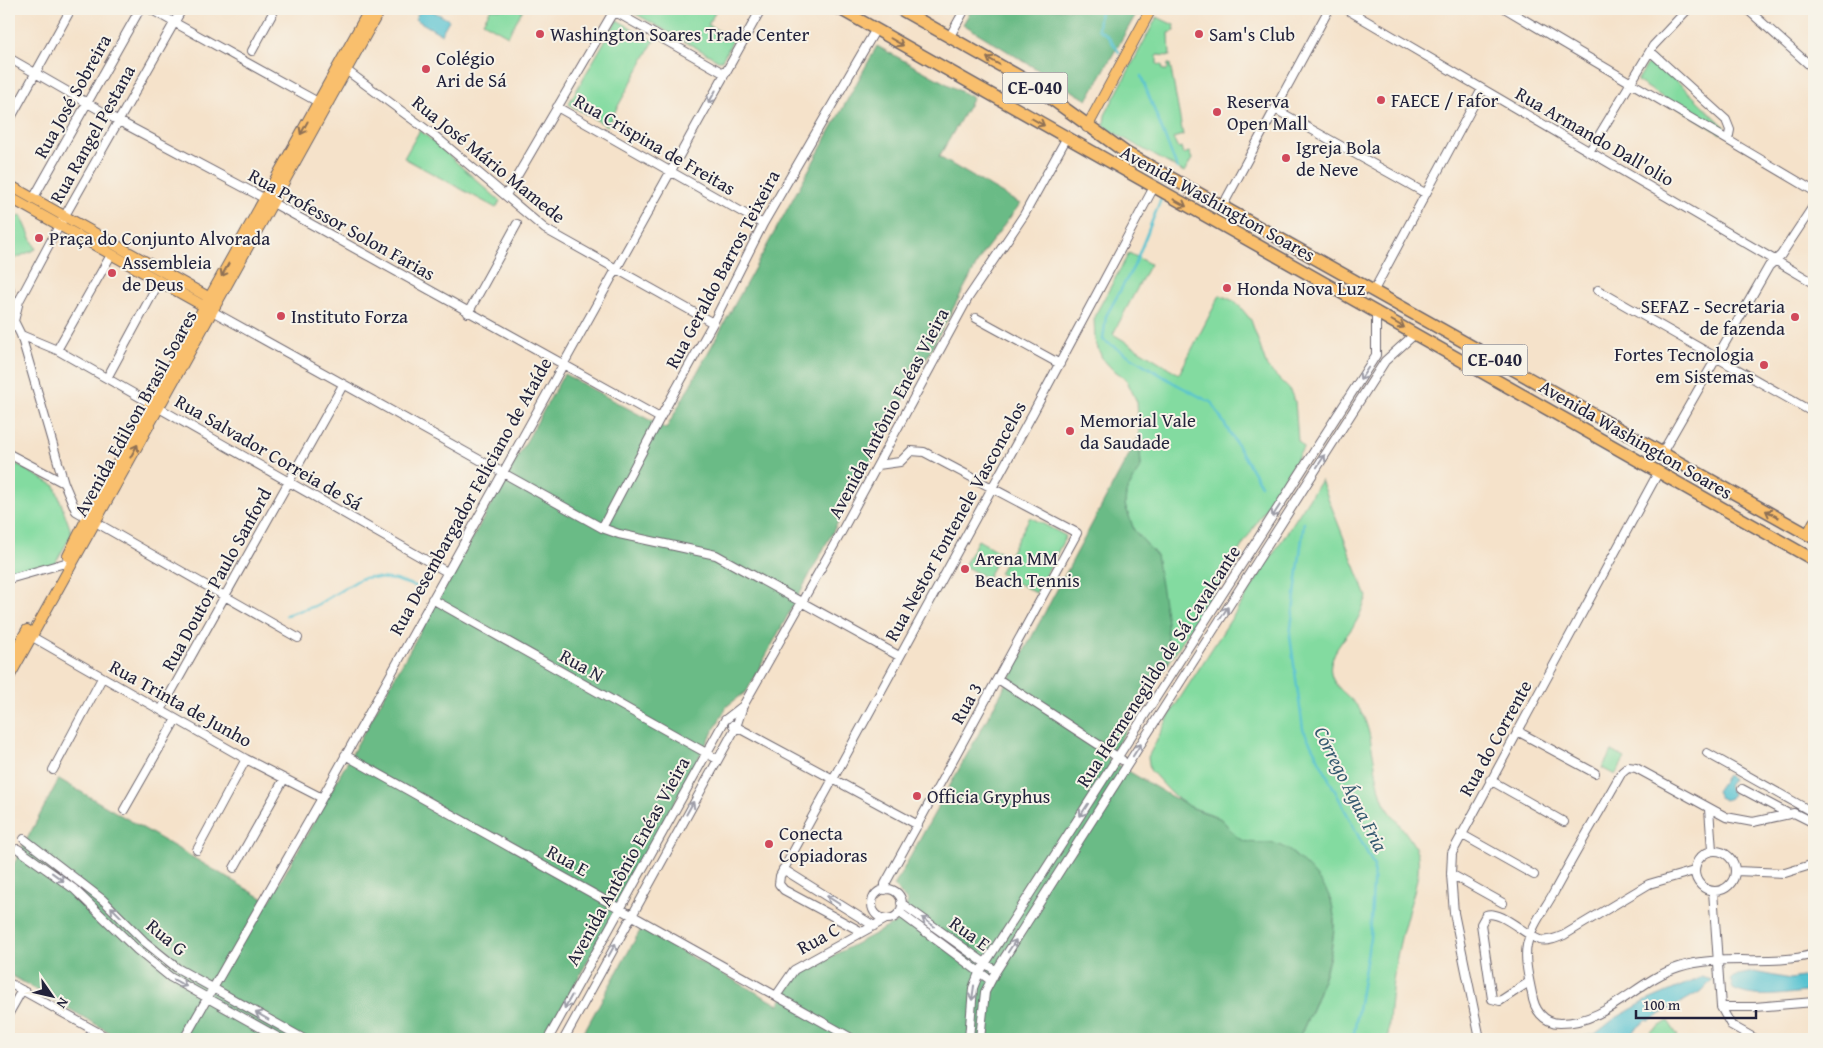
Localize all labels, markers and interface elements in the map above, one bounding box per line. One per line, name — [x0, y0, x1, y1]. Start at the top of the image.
place label: Washington Soares Trade Center — [550, 20, 809, 48]
place label: Sam's Club — [1209, 20, 1295, 48]
marker: Washington Soares Trade Center — [534, 28, 546, 40]
marker: Sam's Club — [1193, 28, 1205, 40]
street label: Rua José Sobreira — [26, 29, 118, 163]
one-way arrow — [890, 37, 904, 47]
place label: Colégio Ari de Sá — [436, 44, 506, 94]
one-way arrow — [986, 55, 1001, 65]
street label: Rua Rangel Pestana — [42, 59, 142, 209]
marker: Colégio Ari de Sá — [420, 63, 432, 75]
road number: CE-040 — [1002, 73, 1068, 104]
street label: Rua Armando Dall'olio — [1510, 79, 1680, 193]
street label: Rua Crispina de Freitas — [569, 86, 741, 202]
place label: FAECE / Fafor — [1391, 86, 1499, 114]
place label: Reserva Open Mall — [1227, 87, 1308, 137]
street label: Rua José Mário Mamede — [406, 88, 572, 230]
one-way arrow — [707, 90, 717, 105]
marker: FAECE / Fafor — [1375, 94, 1387, 106]
marker: Reserva Open Mall — [1211, 106, 1223, 118]
one-way arrow — [1031, 118, 1045, 128]
one-way arrow — [299, 120, 308, 135]
place label: Igreja Bola de Neve — [1296, 133, 1381, 183]
street label: Avenida Washington Soares — [1115, 138, 1321, 268]
marker: Igreja Bola de Neve — [1280, 152, 1292, 164]
street label: Rua Professor Solon Farias — [244, 161, 440, 287]
street label: Rua Geraldo Barros Teixeira — [658, 165, 786, 373]
one-way arrow — [1172, 198, 1186, 208]
place label: Praça do Conjunto Alvorada — [49, 224, 270, 252]
marker: Praça do Conjunto Alvorada — [33, 232, 45, 244]
place label: Assembleia de Deus — [122, 248, 211, 298]
one-way arrow — [220, 263, 230, 278]
marker: Assembleia de Deus — [106, 267, 118, 279]
place label: Honda Nova Luz — [1237, 274, 1365, 302]
marker: Honda Nova Luz — [1221, 282, 1233, 294]
place label: SEFAZ - Secretaria de fazenda — [1641, 292, 1785, 342]
place label: Instituto Forza — [291, 302, 408, 330]
street label: Avenida Antônio Enéas Vieira — [821, 303, 955, 523]
street label: Avenida Edilson Brasil Soares — [66, 305, 204, 521]
marker: Instituto Forza — [275, 310, 287, 322]
marker: SEFAZ - Secretaria de fazenda — [1789, 311, 1801, 323]
one-way arrow — [1391, 319, 1406, 329]
place label: Fortes Tecnologia em Sistemas — [1614, 340, 1754, 390]
road number: CE-040 — [1462, 344, 1528, 376]
street label: Rua Desembargador Feliciano de Ataíde — [382, 352, 558, 640]
marker: Fortes Tecnologia em Sistemas — [1758, 359, 1770, 371]
one-way arrow — [1358, 367, 1368, 381]
street label: Avenida Washington Soares — [1534, 372, 1738, 506]
street label: Rua Salvador Correia de Sá — [170, 387, 368, 517]
street label: Rua Nestor Fontenele Vasconcelos — [877, 396, 1033, 646]
place label: Memorial Vale da Saudade — [1080, 406, 1196, 456]
marker: Memorial Vale da Saudade — [1064, 425, 1076, 437]
one-way arrow — [130, 444, 140, 459]
one-way arrow — [1316, 454, 1327, 468]
street label: Rua Doutor Paulo Sanford — [154, 482, 278, 676]
one-way arrow — [1271, 504, 1281, 518]
one-way arrow — [1764, 509, 1779, 519]
street label: Rua Hermenegildo de Sá Cavalcante — [1069, 539, 1247, 793]
place label: Arena MM Beach Tennis — [975, 544, 1080, 594]
marker: Arena MM Beach Tennis — [959, 563, 971, 575]
one-way arrow — [1220, 606, 1230, 620]
street label: Rua N — [555, 641, 609, 689]
street label: Rua Trinta de Junho — [105, 652, 257, 754]
street label: Rua do Corrente — [1451, 675, 1539, 801]
street label: Rua 3 — [943, 677, 989, 729]
water label: Córrego Água Fria — [1307, 721, 1396, 857]
one-way arrow — [1132, 743, 1142, 757]
street label: Avenida Antônio Enéas Vieira — [558, 751, 696, 970]
place label: Officia Gryphus — [927, 782, 1050, 810]
marker: Officia Gryphus — [911, 790, 923, 802]
one-way arrow — [686, 801, 696, 816]
one-way arrow — [1079, 803, 1090, 817]
place label: Conecta Copiadoras — [779, 819, 868, 869]
street label: Rua E — [542, 837, 594, 883]
marker: Conecta Copiadoras — [763, 838, 775, 850]
one-way arrow — [51, 872, 65, 882]
one-way arrow — [826, 894, 840, 904]
one-way arrow — [110, 906, 122, 918]
street label: Rua E — [944, 909, 996, 957]
street label: Rua G — [141, 912, 193, 962]
street label: Rua C — [792, 915, 844, 961]
one-way arrow — [921, 917, 935, 927]
one-way arrow — [1007, 939, 1017, 953]
one-way arrow — [608, 944, 618, 958]
north arrow — [28, 970, 78, 1020]
one-way arrow — [173, 978, 188, 988]
one-way arrow — [968, 984, 978, 1000]
scale bar — [1636, 988, 1756, 1020]
text: N — [52, 994, 74, 1013]
text: 100 m — [1643, 994, 1681, 1015]
one-way arrow — [563, 995, 573, 1009]
one-way arrow — [255, 1010, 269, 1020]

